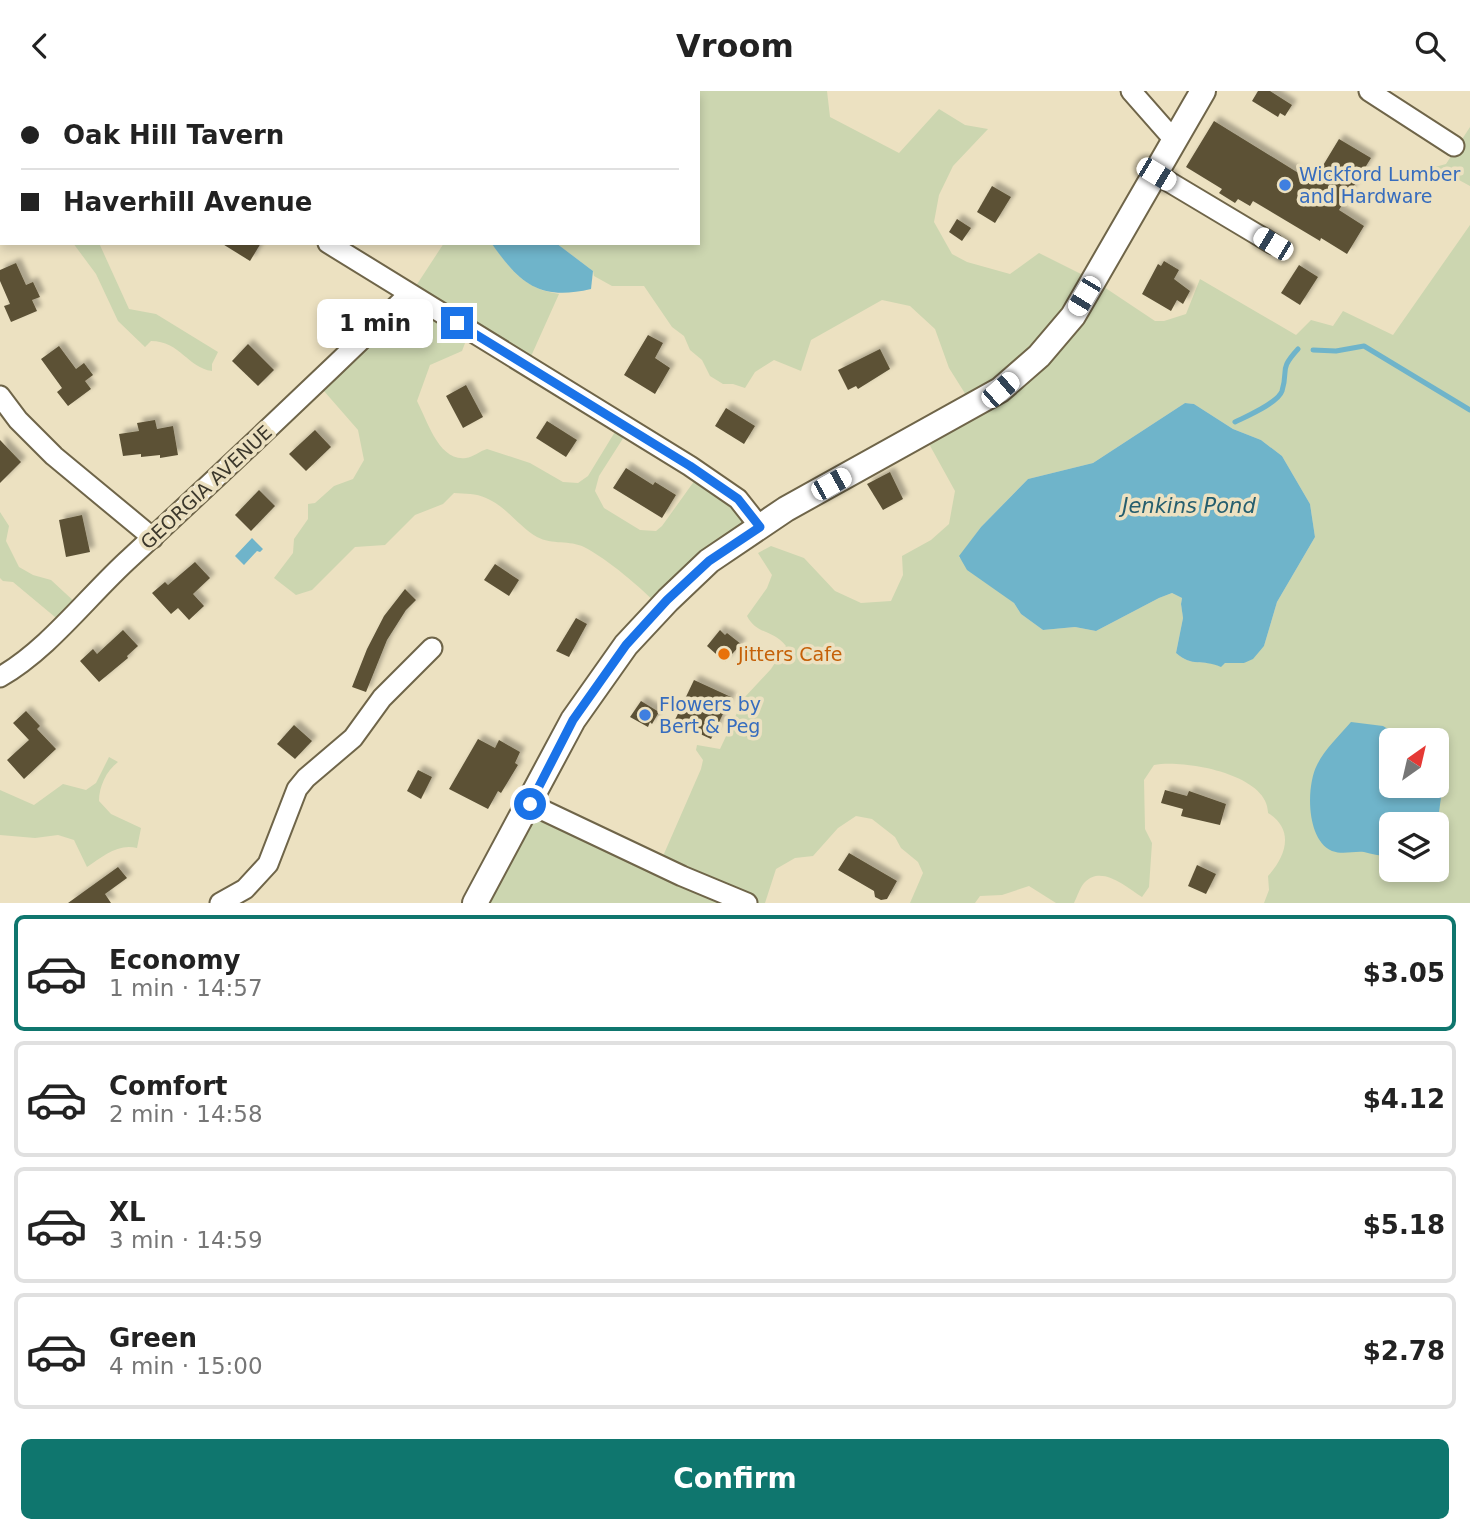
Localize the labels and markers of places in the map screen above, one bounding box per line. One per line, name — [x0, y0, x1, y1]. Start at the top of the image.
place label: Wickford Lumber and Hardware — [1299, 163, 1461, 207]
marker: Wickford Lumber and Hardware — [1277, 177, 1293, 193]
place label: Jitters Cafe — [737, 643, 843, 665]
marker: Jitters Cafe — [716, 646, 732, 662]
place label: Flowers by Bert & Peg — [659, 693, 761, 737]
marker: Flowers by Bert & Peg — [637, 707, 653, 723]

